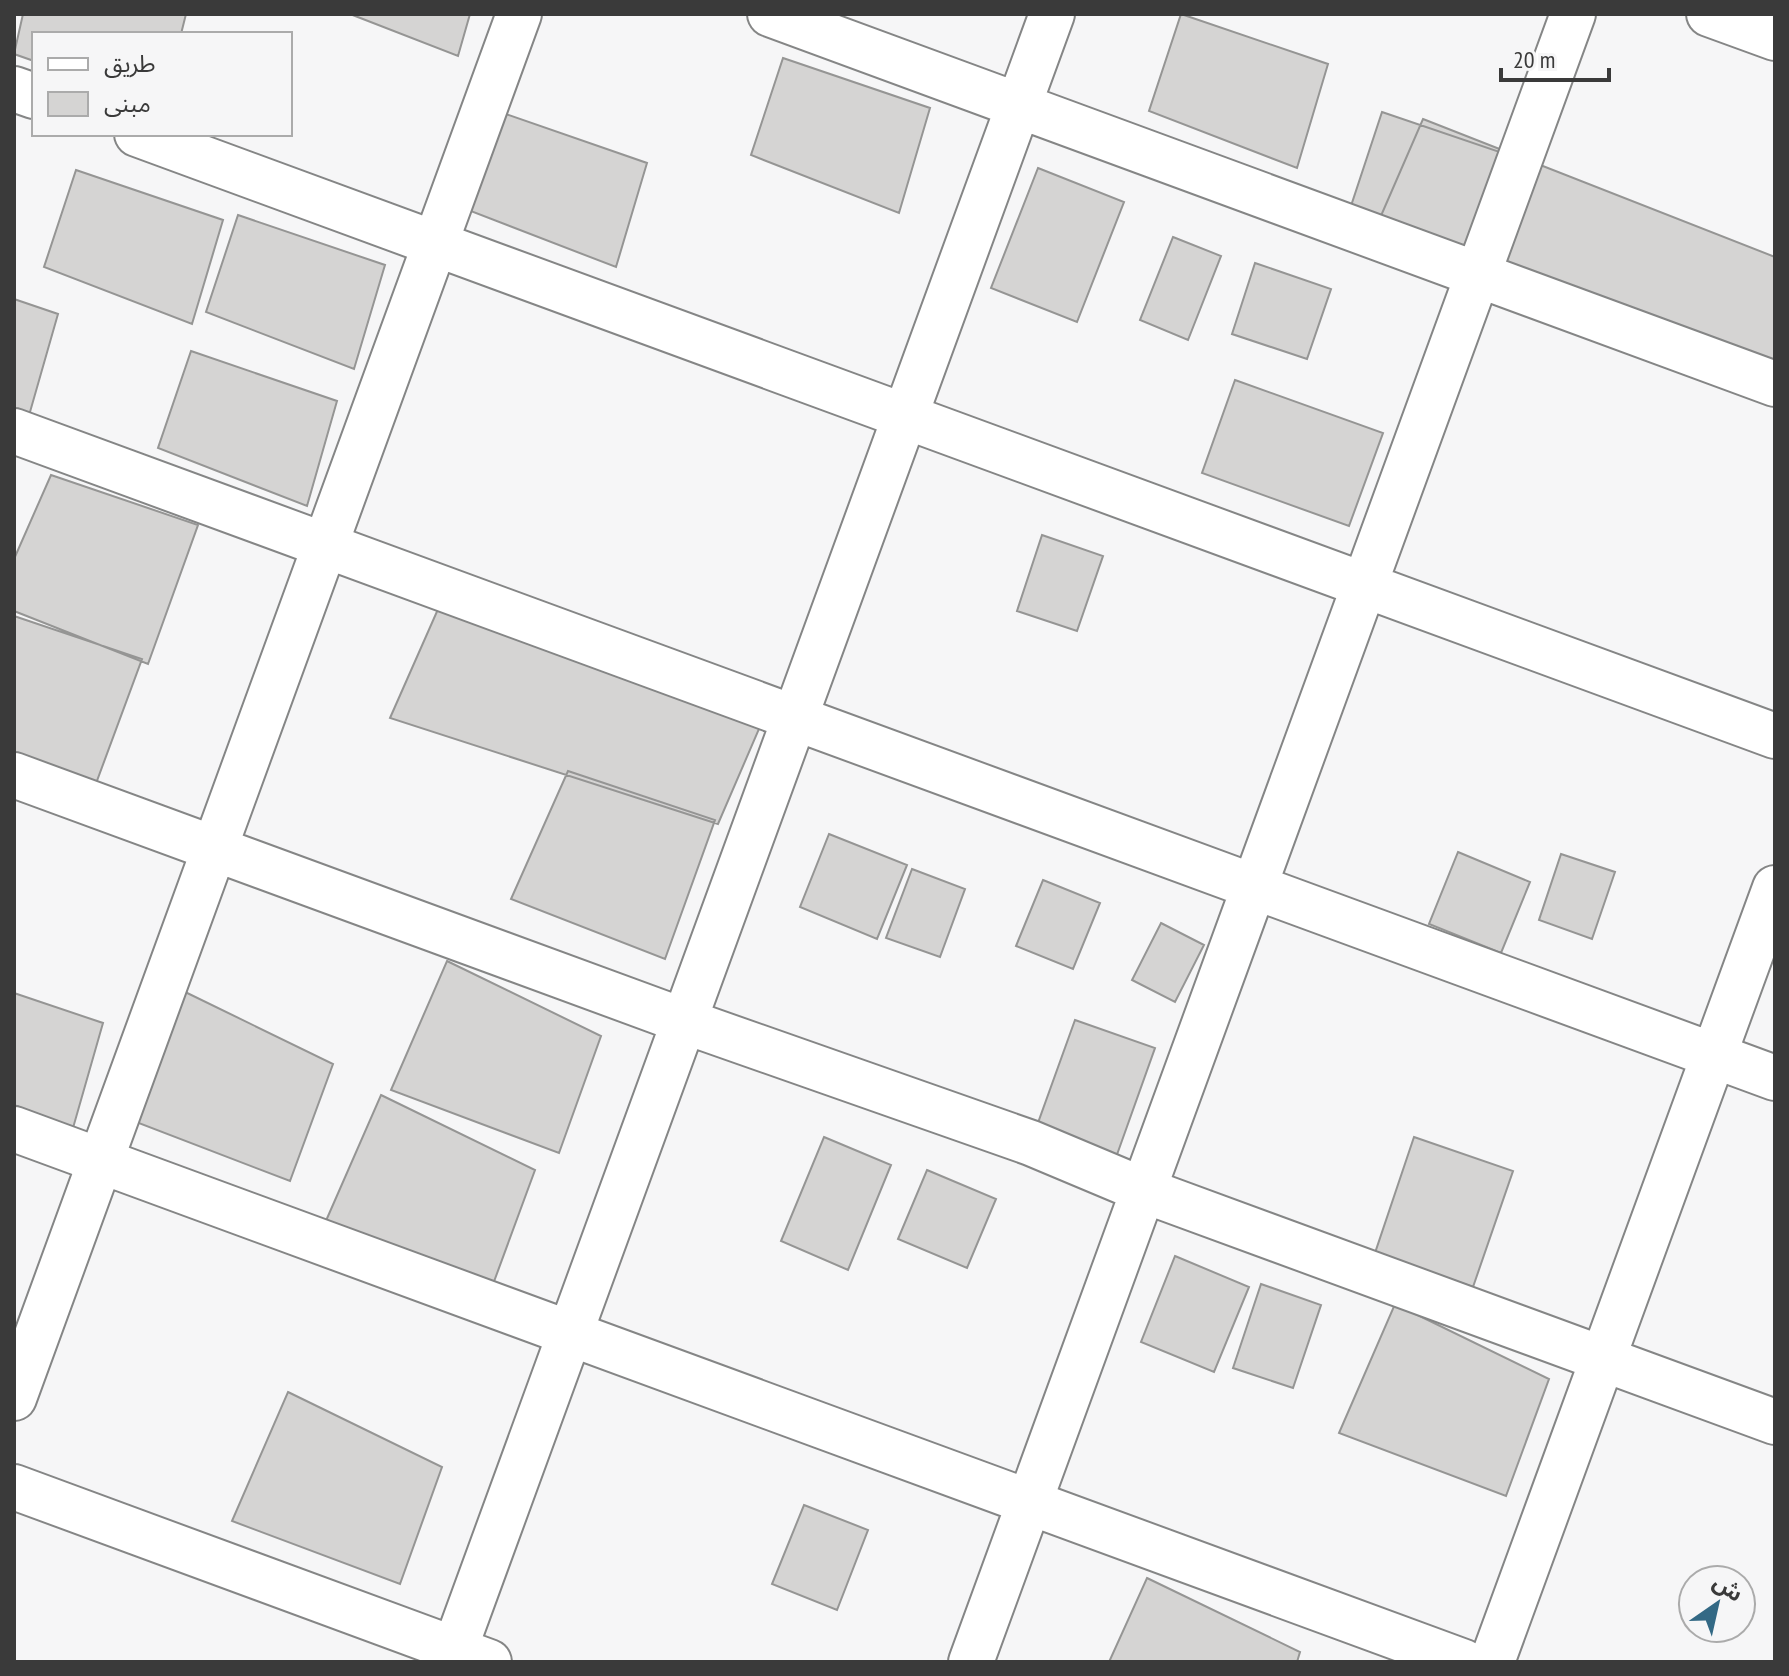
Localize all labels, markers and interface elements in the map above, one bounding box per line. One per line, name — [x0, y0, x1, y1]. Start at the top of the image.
legend — [32, 32, 292, 136]
scale bar — [1501, 32, 1609, 82]
text: 20 m — [1513, 44, 1555, 75]
text: طريق — [104, 48, 156, 79]
text: مبنى — [104, 88, 151, 119]
north arrow — [1677, 1564, 1757, 1644]
text: ش — [1708, 1567, 1749, 1607]

